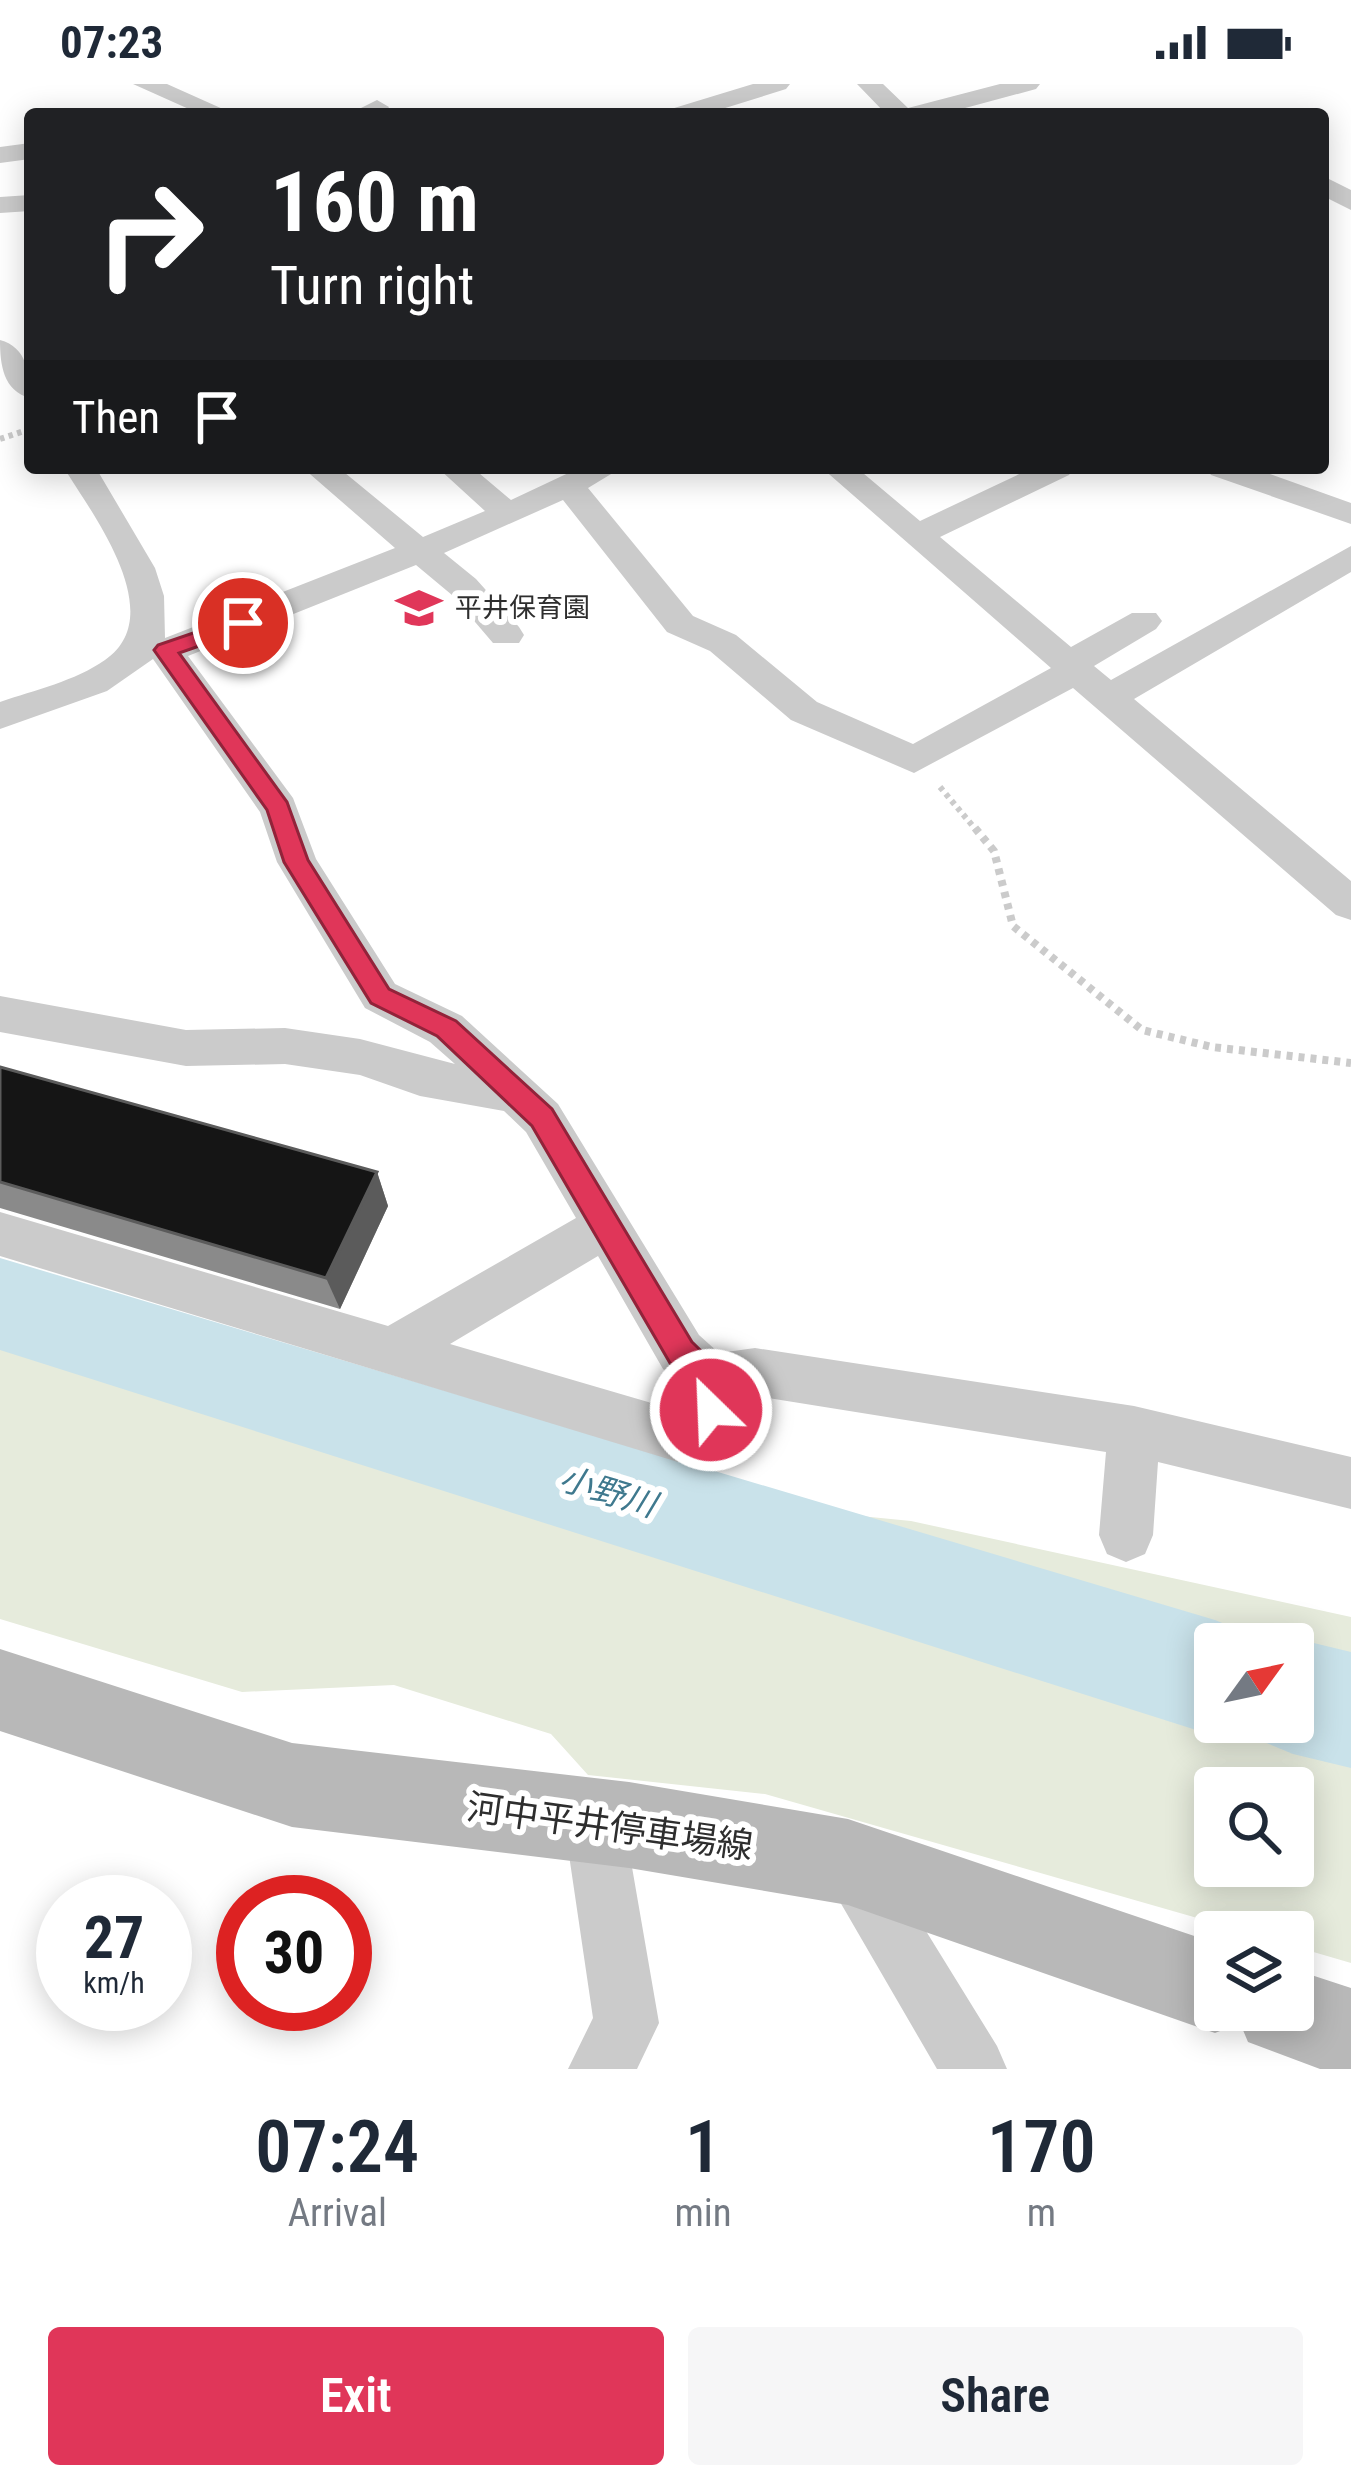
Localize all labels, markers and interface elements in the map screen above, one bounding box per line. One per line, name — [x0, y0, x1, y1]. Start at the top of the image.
text: 07:23 — [60, 16, 163, 69]
text: 160 m — [270, 153, 479, 252]
icon: right — [72, 156, 228, 312]
text: Turn right — [270, 254, 474, 317]
icon: arrive — [184, 384, 250, 450]
text: Then — [72, 391, 160, 444]
pin — [192, 572, 294, 674]
school or university icon: 平井保育園 — [394, 583, 444, 633]
icon: arrive — [210, 590, 276, 656]
place label: 平井保育園 — [455, 592, 590, 624]
position arrow — [648, 1347, 774, 1473]
water label: 小野川 — [555, 1458, 664, 1525]
north arrow — [1194, 1623, 1314, 1743]
map controls — [1194, 1623, 1314, 2031]
button: search — [1194, 1767, 1314, 1887]
street label: 河中平井停車場線 — [464, 1786, 755, 1868]
speed limit sign: 30 — [216, 1875, 372, 2031]
text: 27 — [84, 1902, 144, 1973]
button: layers — [1194, 1911, 1314, 2031]
text: km/h — [83, 1965, 145, 2000]
text: 07:24 — [255, 2105, 419, 2190]
text: 1 — [685, 2105, 721, 2190]
text: 170 — [987, 2105, 1096, 2190]
text: Arrival — [288, 2190, 387, 2236]
text: min — [675, 2190, 732, 2236]
text: m — [1027, 2190, 1056, 2236]
button: Exit — [48, 2327, 664, 2465]
button: Share — [688, 2327, 1303, 2465]

